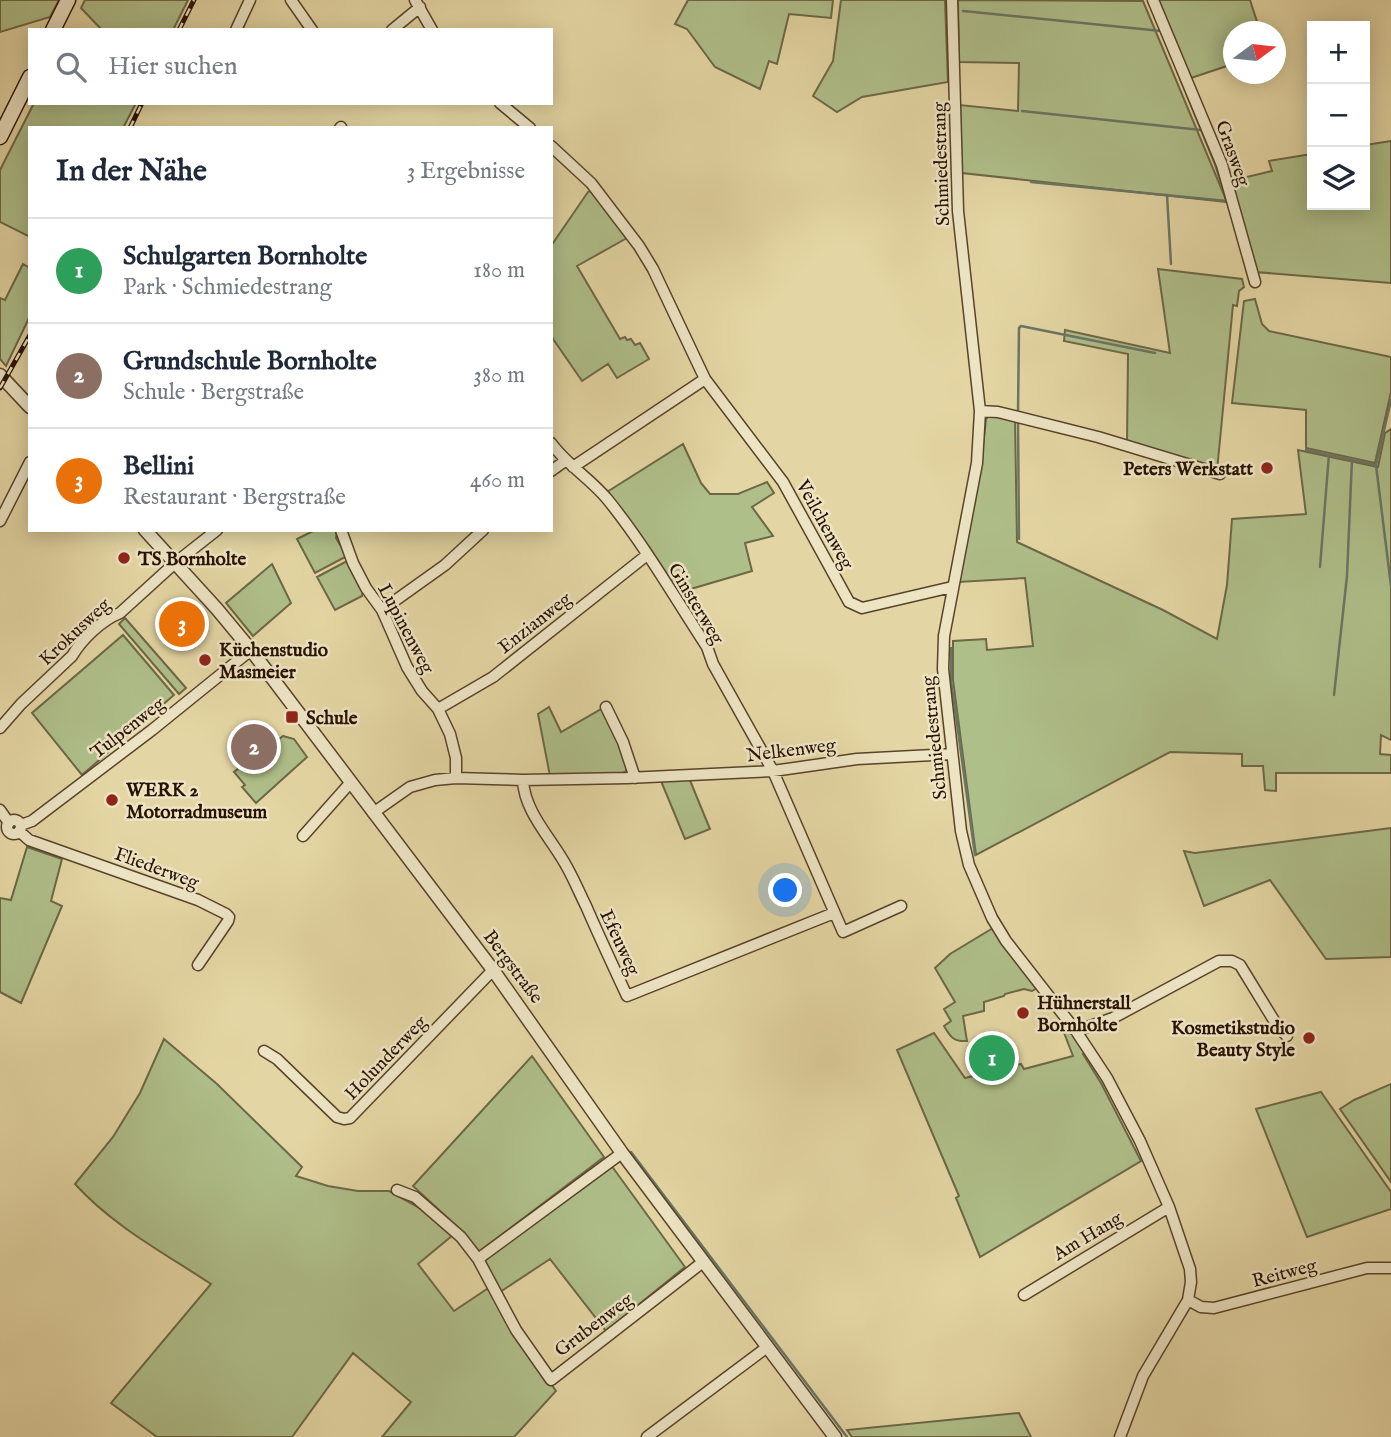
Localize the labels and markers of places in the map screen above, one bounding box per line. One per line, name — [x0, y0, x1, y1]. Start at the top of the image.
place label: Peters Werkstatt — [1123, 458, 1253, 482]
marker: Peters Werkstatt — [1259, 460, 1275, 476]
place label: TS Bornholte — [137, 548, 247, 572]
marker: TS Bornholte — [116, 550, 132, 566]
pin: 3 — [159, 598, 205, 650]
place label: Küchenstudio Masmeier — [219, 639, 328, 685]
marker: Küchenstudio Masmeier — [197, 652, 213, 668]
place label: Schule — [306, 707, 358, 731]
marker: Schule — [284, 709, 300, 725]
pin: 2 — [231, 721, 277, 773]
place label: WERK 2 Motorradmuseum — [125, 779, 267, 825]
marker: WERK 2 Motorradmuseum — [104, 792, 120, 808]
place label: Hühnerstall Bornholte — [1037, 992, 1131, 1038]
marker: Hühnerstall Bornholte — [1015, 1005, 1031, 1021]
place label: Kosmetikstudio Beauty Style — [1171, 1017, 1295, 1063]
marker: Kosmetikstudio Beauty Style — [1301, 1030, 1317, 1046]
pin: 1 — [969, 1032, 1015, 1084]

